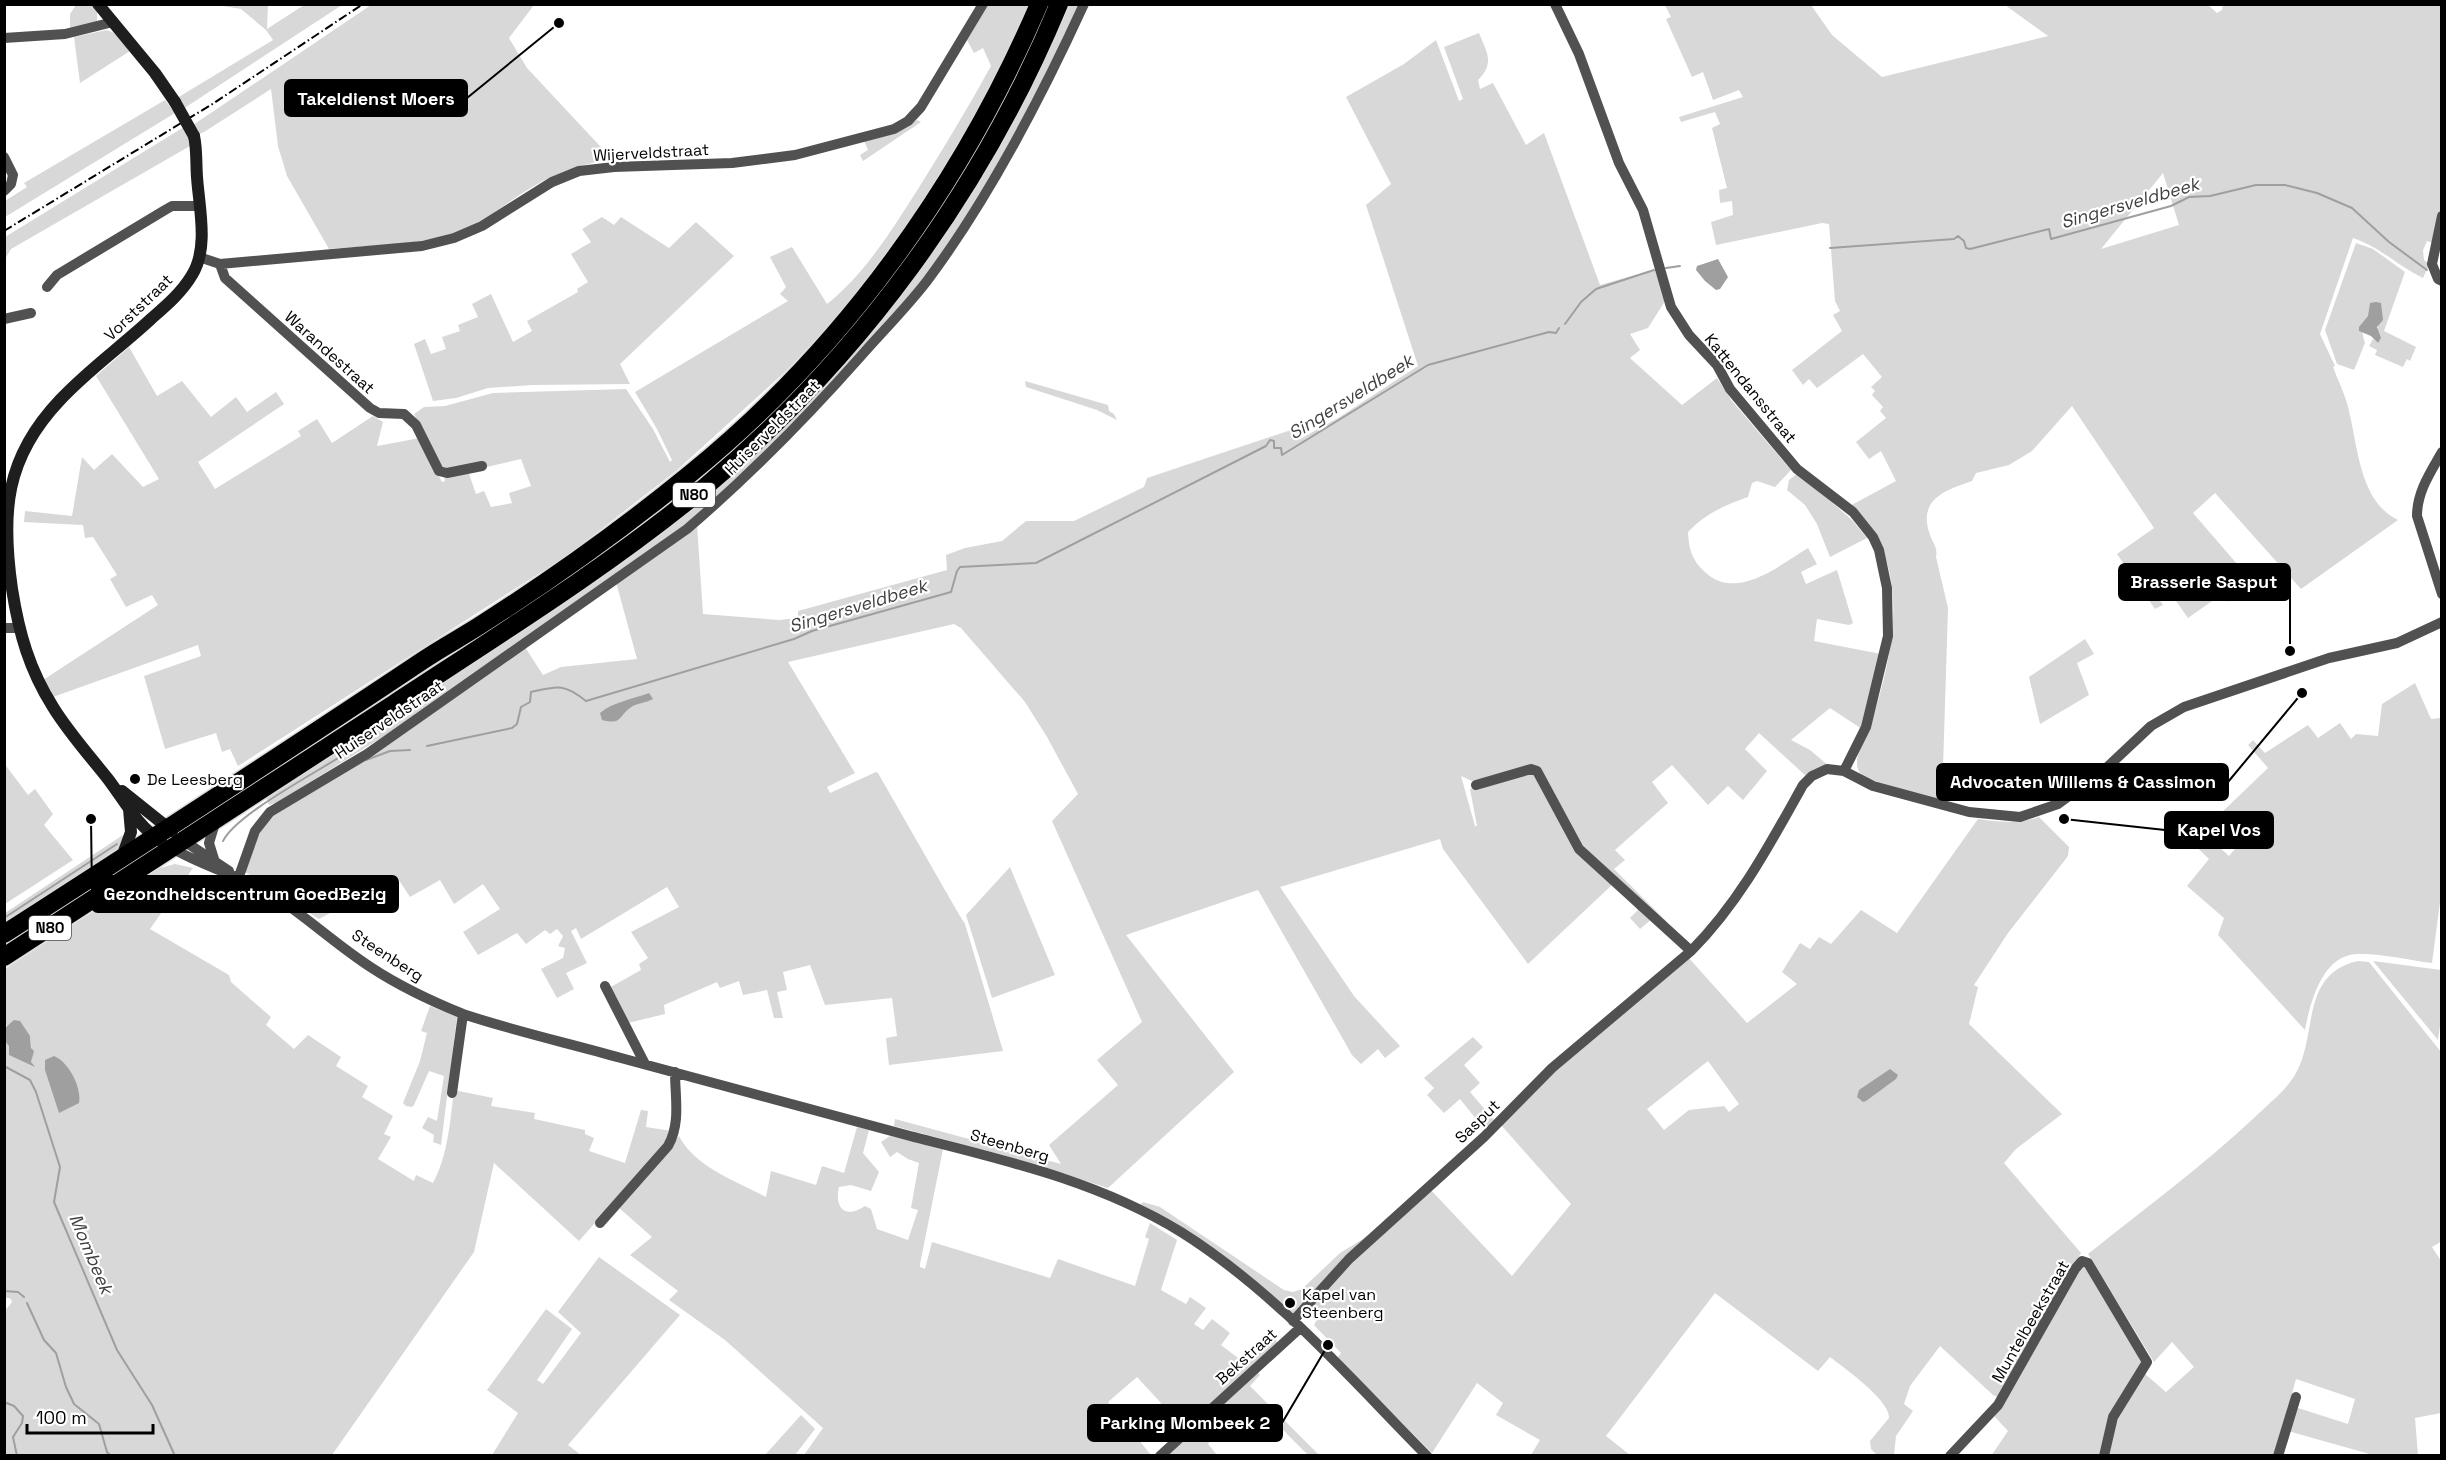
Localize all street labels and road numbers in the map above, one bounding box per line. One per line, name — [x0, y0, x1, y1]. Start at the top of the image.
street label: Wijerveldstraat — [593, 139, 709, 166]
street label: Vorststraat — [100, 269, 177, 345]
street label: Warandestraat — [280, 306, 379, 398]
street label: Kattendansstraat — [1700, 329, 1801, 447]
street label: Huiserveldstraat — [720, 375, 825, 480]
road number: N80 — [673, 483, 715, 507]
street label: Huiserveldstraat — [331, 675, 448, 764]
road number: N80 — [29, 916, 71, 940]
street label: Steenberg — [348, 924, 428, 986]
street label: Sasput — [1450, 1095, 1504, 1148]
street label: Steenberg — [968, 1124, 1052, 1167]
street label: Muntelbeekstraat — [1987, 1256, 2074, 1386]
street label: Bekstraat — [1211, 1323, 1281, 1389]

